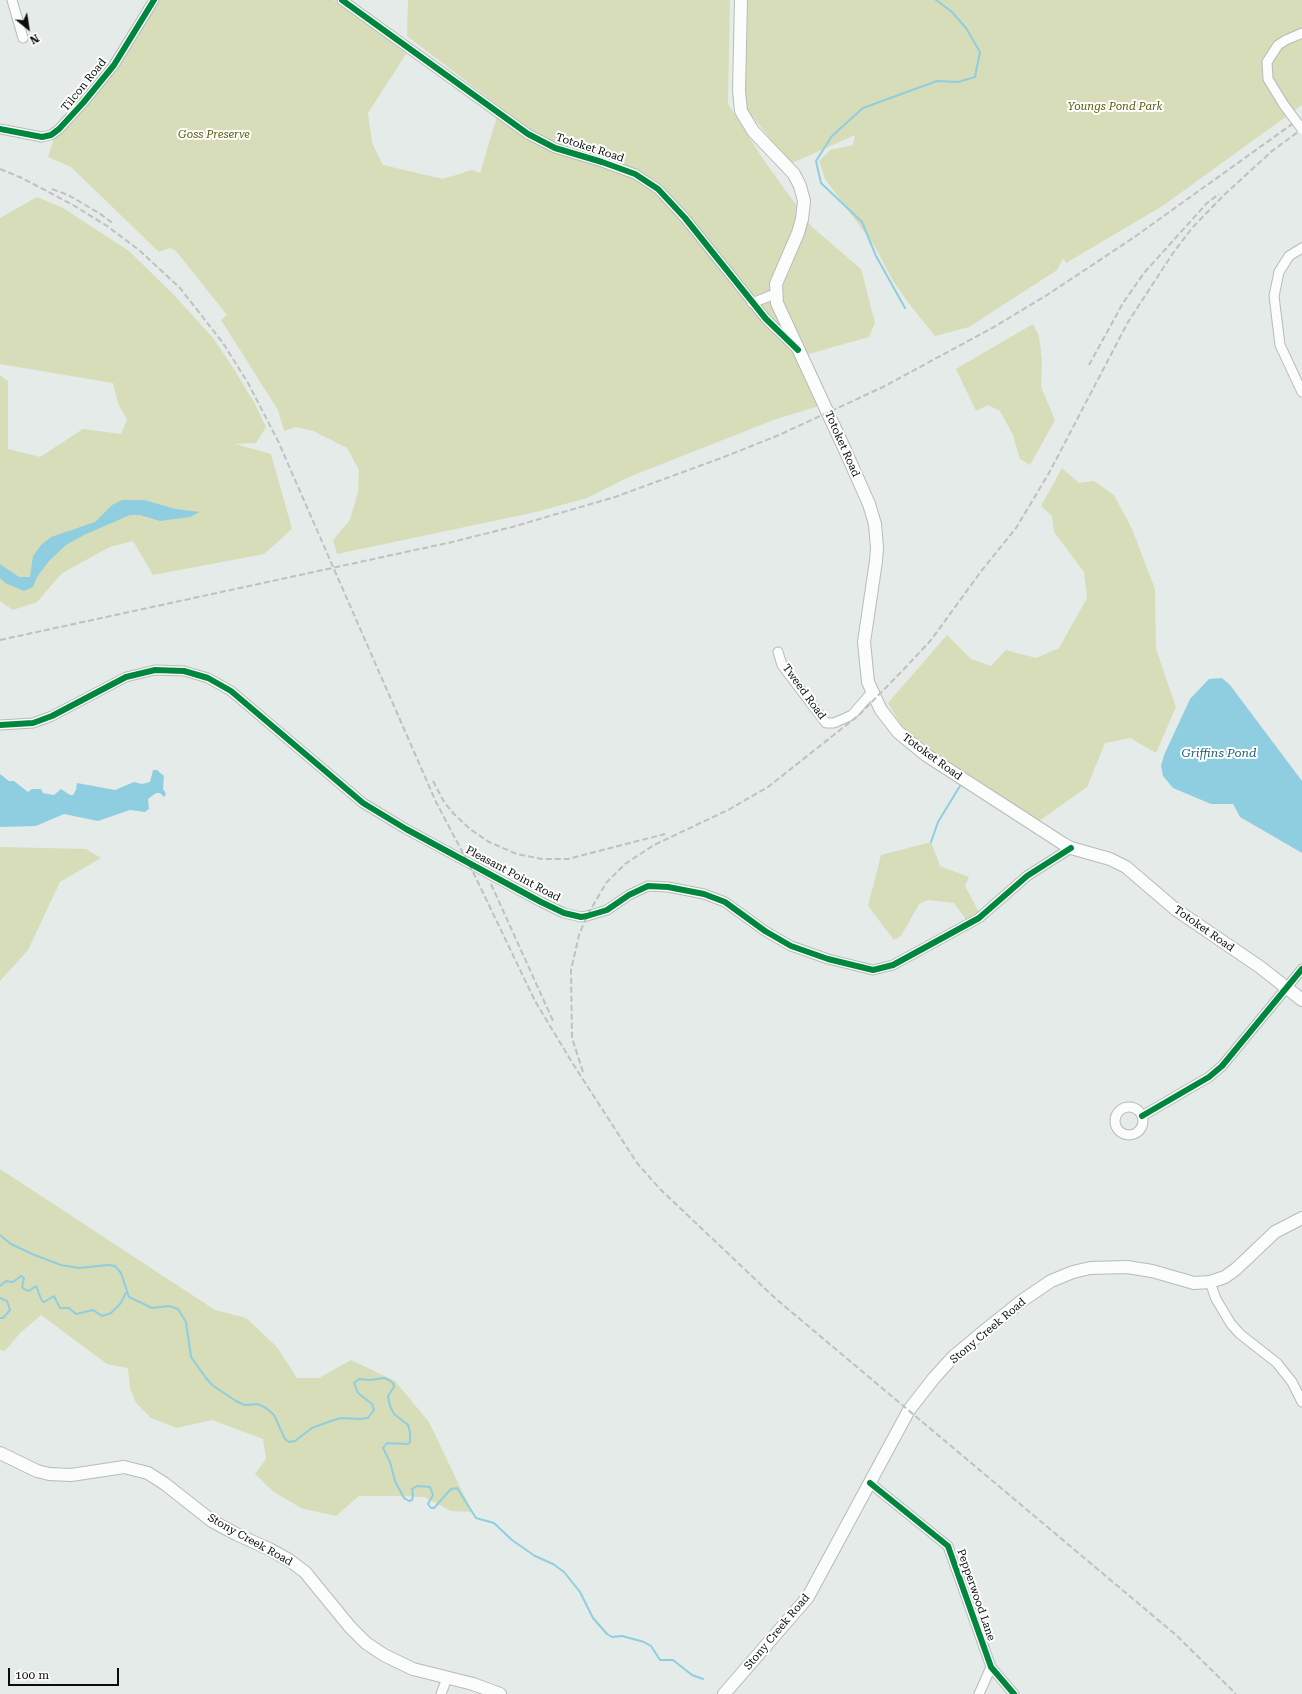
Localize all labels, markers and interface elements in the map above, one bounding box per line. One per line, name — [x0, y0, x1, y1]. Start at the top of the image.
north arrow — [8, 8, 48, 48]
text: N — [27, 31, 41, 47]
street label: Tilcon Road — [59, 56, 109, 114]
park label: Youngs Pond Park — [1068, 100, 1162, 114]
park label: Goss Preserve — [178, 128, 250, 142]
street label: Totoket Road — [554, 131, 626, 165]
street label: Totoket Road — [822, 409, 862, 479]
street label: Tweed Road — [779, 662, 829, 722]
street label: Totoket Road — [900, 731, 964, 783]
water label: Griffins Pond — [1181, 746, 1257, 760]
street label: Pleasant Point Road — [463, 843, 563, 905]
street label: Totoket Road — [1171, 903, 1237, 955]
street label: Stony Creek Road — [947, 1295, 1029, 1367]
street label: Stony Creek Road — [205, 1511, 295, 1569]
street label: Pepperwood Lane — [954, 1547, 998, 1643]
street label: Stony Creek Road — [741, 1591, 813, 1673]
scale bar — [10, 1660, 121, 1686]
text: 100 m — [15, 1668, 49, 1682]

